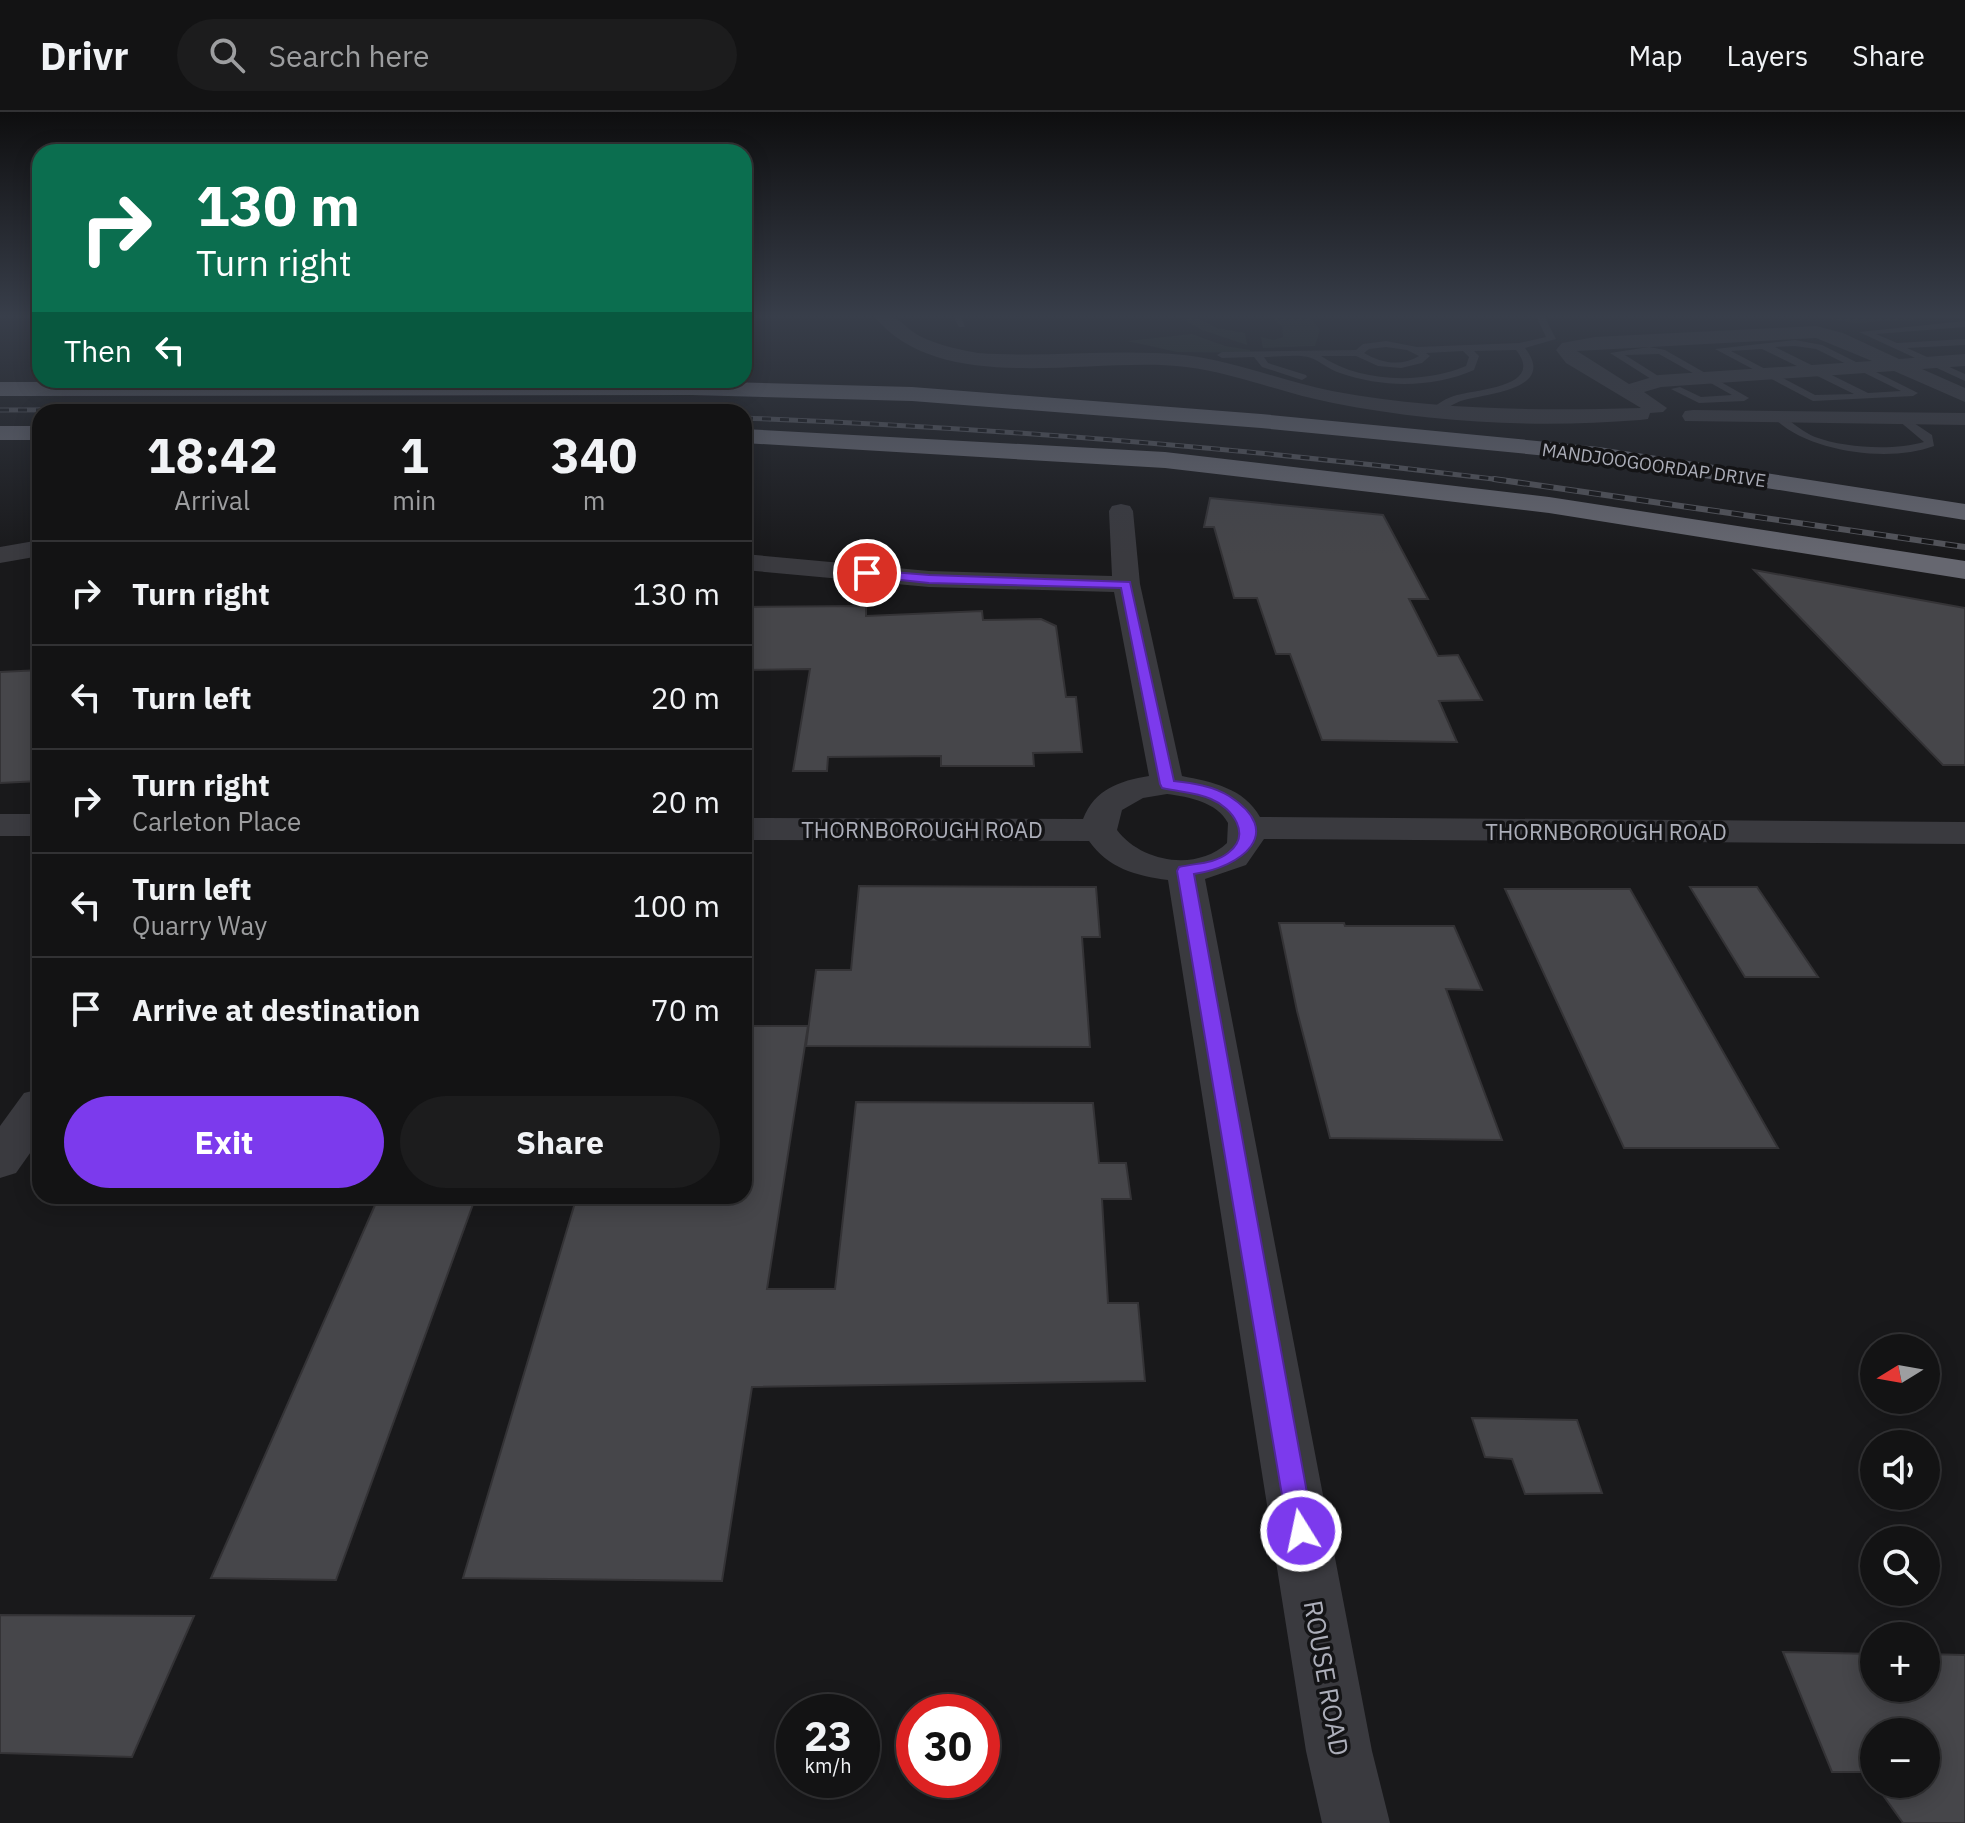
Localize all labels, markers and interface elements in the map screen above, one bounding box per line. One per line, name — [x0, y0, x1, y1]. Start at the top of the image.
search box — [177, 19, 737, 91]
text: Drivr — [40, 31, 129, 80]
icon: search — [205, 33, 249, 77]
text: Search here — [269, 36, 429, 75]
text: Map — [1628, 37, 1682, 74]
text: Layers — [1726, 37, 1808, 74]
text: Share — [1852, 37, 1925, 74]
text: 130 m — [196, 169, 360, 241]
icon: right — [64, 176, 168, 280]
text: Turn right — [196, 239, 352, 286]
icon: left — [148, 328, 192, 372]
text: Then — [64, 331, 132, 370]
text: 18:42 — [147, 424, 278, 486]
text: 1 — [400, 424, 429, 486]
text: 340 — [551, 424, 637, 486]
street label: MANDJOOGOORDAP DRIVE — [1541, 438, 1767, 492]
text: Arrival — [174, 483, 250, 517]
text: min — [392, 483, 436, 517]
text: m — [583, 483, 605, 517]
pin — [833, 539, 901, 607]
icon: arrive — [845, 551, 889, 595]
icon: right — [64, 571, 108, 615]
text: Turn right — [132, 574, 270, 613]
text: 130 m — [633, 574, 720, 613]
icon: left — [64, 675, 108, 719]
text: Turn left — [132, 678, 251, 717]
text: 20 m — [651, 678, 720, 717]
text: Turn right — [132, 765, 270, 804]
icon: right — [64, 779, 108, 823]
text: 20 m — [651, 782, 720, 821]
text: Carleton Place — [132, 804, 301, 838]
street label: THORNBOROUGH ROAD — [801, 815, 1043, 844]
street label: THORNBOROUGH ROAD — [1485, 817, 1727, 846]
text: Turn left — [132, 869, 251, 908]
icon: left — [64, 883, 108, 927]
text: 100 m — [633, 886, 720, 925]
text: Quarry Way — [132, 908, 267, 942]
icon: arrive — [64, 987, 108, 1031]
text: Arrive at destination — [132, 990, 420, 1029]
text: 70 m — [651, 990, 720, 1029]
button: Exit — [64, 1096, 384, 1188]
button: Share — [400, 1096, 720, 1188]
north arrow — [1860, 1334, 1940, 1414]
map controls — [1860, 1334, 1940, 1798]
button: sound — [1860, 1430, 1940, 1510]
position arrow — [1259, 1489, 1343, 1573]
button: search — [1860, 1526, 1940, 1606]
street label: ROUSE ROAD — [1297, 1598, 1357, 1758]
button: + — [1860, 1622, 1940, 1702]
speed limit sign: 30 — [896, 1694, 1000, 1798]
text: 23 — [804, 1710, 852, 1762]
button: − — [1860, 1718, 1940, 1798]
text: km/h — [804, 1752, 852, 1779]

